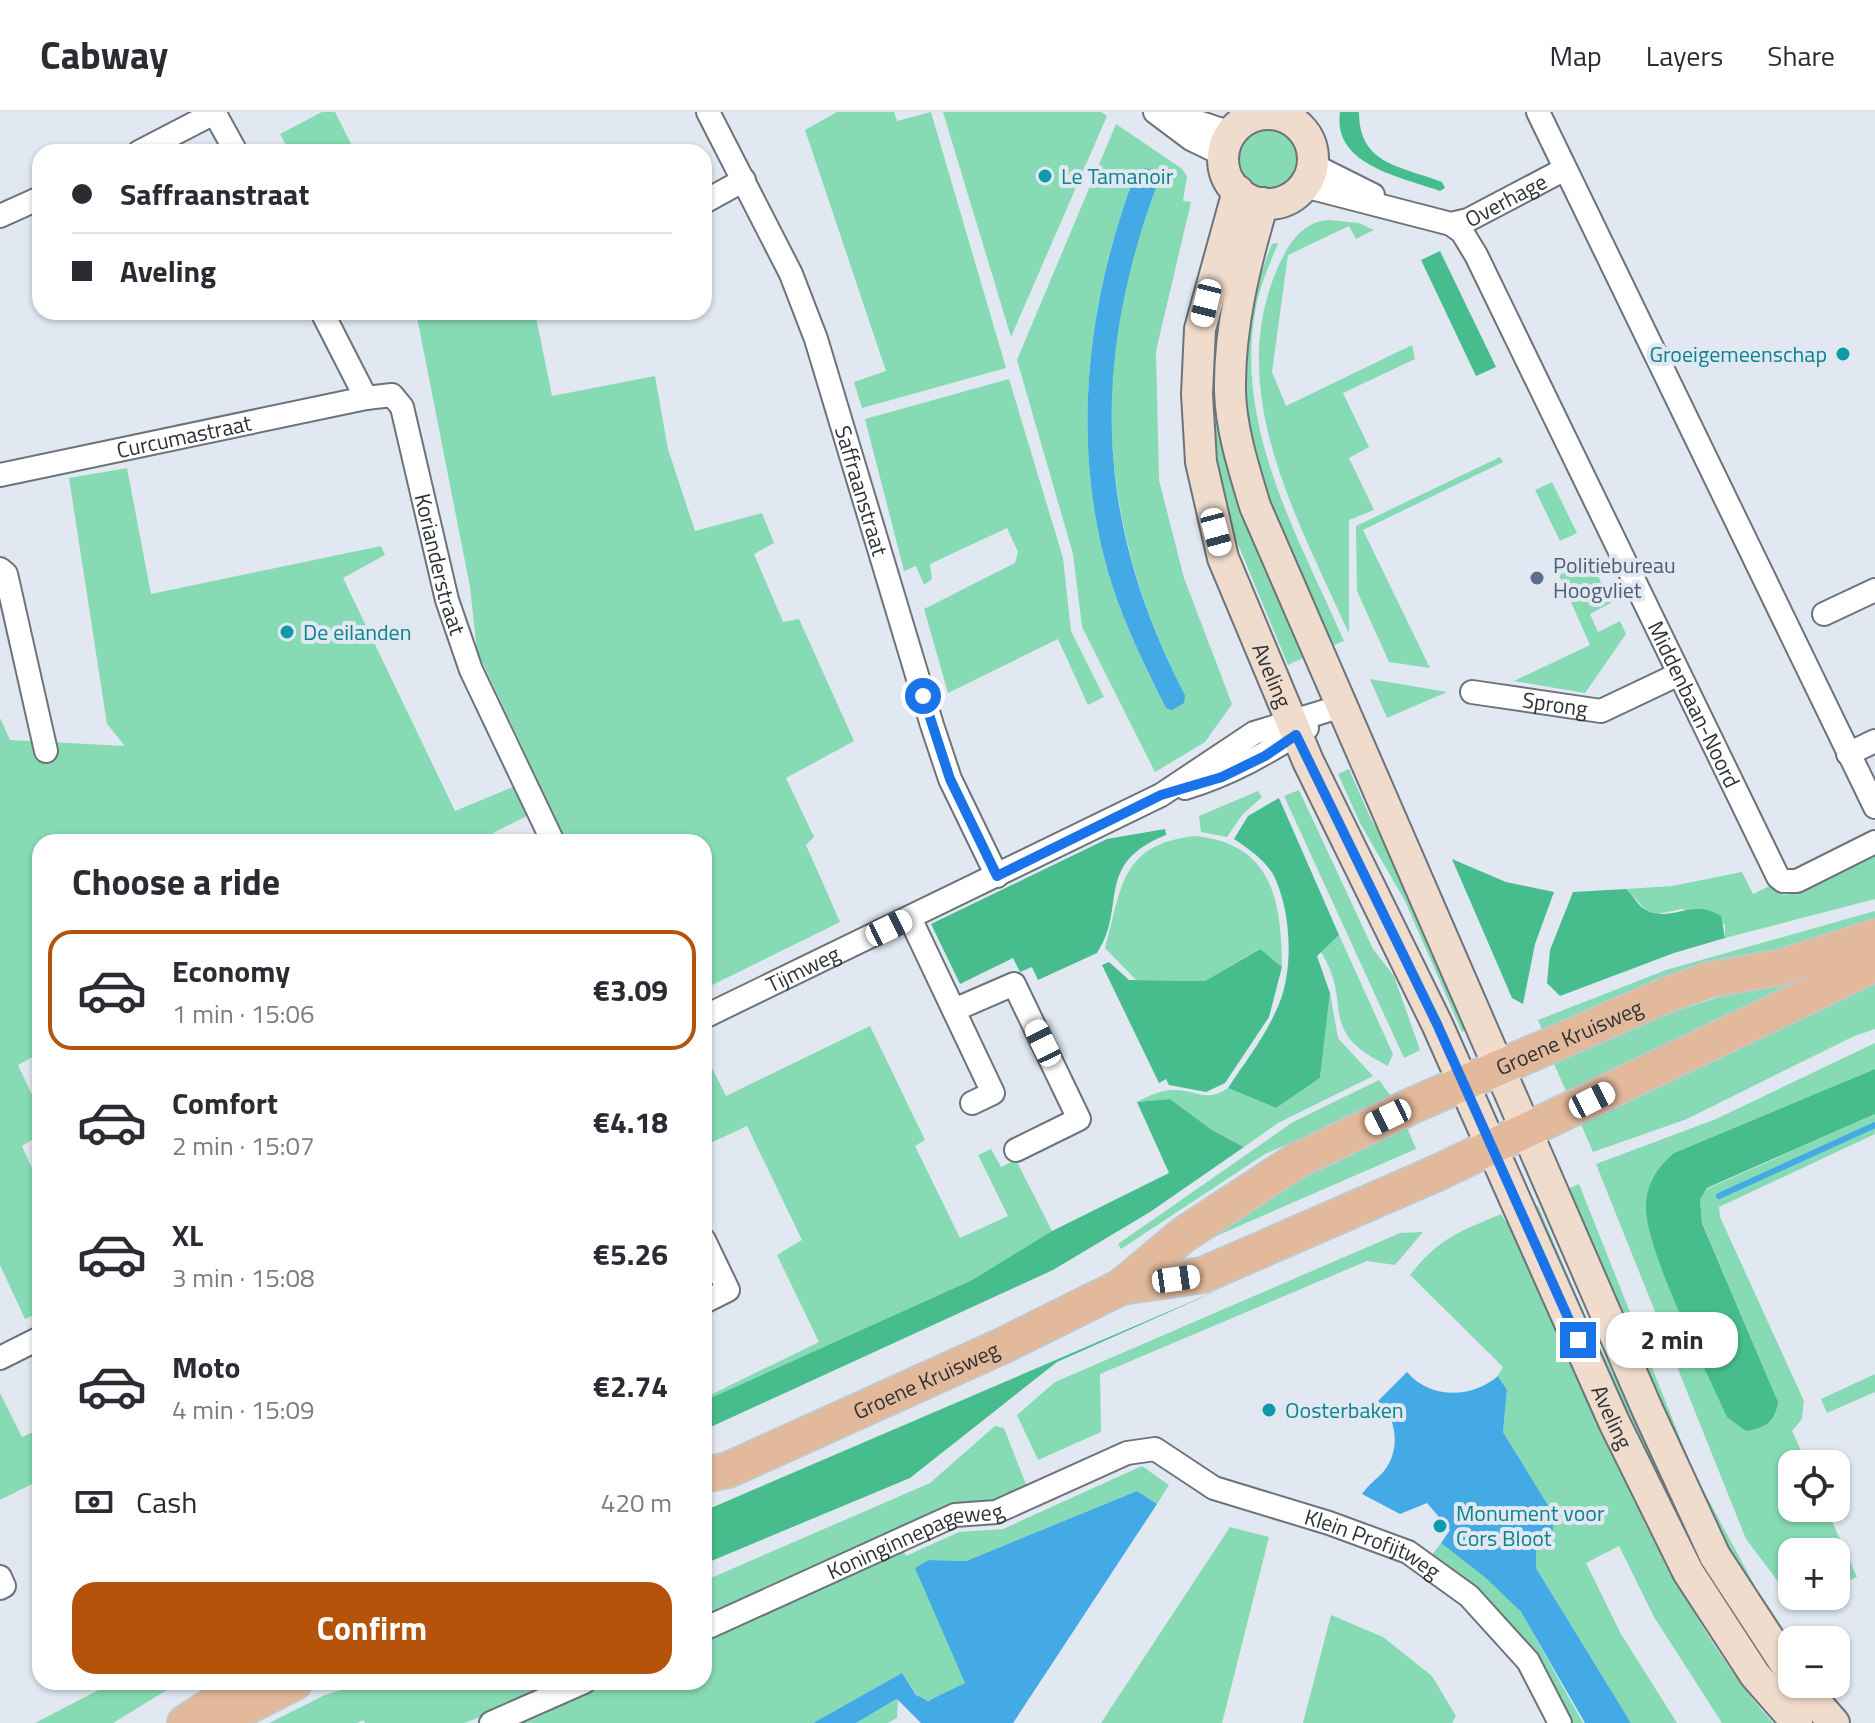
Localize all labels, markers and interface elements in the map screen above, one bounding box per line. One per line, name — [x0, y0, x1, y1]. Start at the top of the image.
text: Cabway — [40, 26, 168, 84]
text: Map — [1549, 34, 1602, 77]
text: Layers — [1646, 34, 1723, 77]
text: Share — [1767, 34, 1835, 77]
place label: Le Tamanoir — [1061, 159, 1174, 193]
street label: Overhage — [1459, 164, 1553, 236]
marker: Le Tamanoir — [1036, 167, 1054, 185]
text: Saffraanstraat — [120, 171, 309, 217]
text: Aveling — [120, 248, 216, 294]
car — [1189, 277, 1223, 329]
place label: Groeigemeenschap — [1649, 337, 1827, 371]
marker: Groeigemeenschap — [1834, 345, 1852, 363]
street label: Curcumastraat — [113, 406, 255, 467]
street label: Saffraanstraat — [826, 421, 897, 560]
street label: Korianderstraat — [406, 490, 475, 640]
car — [1198, 506, 1234, 558]
place label: Politiebureau Hoogvliet — [1553, 548, 1676, 607]
marker: Politiebureau Hoogvliet — [1528, 569, 1546, 587]
place label: De eilanden — [303, 615, 412, 649]
street label: Middenbaan-Noord — [1639, 615, 1749, 793]
marker: De eilanden — [278, 623, 296, 641]
street label: Aveling — [1243, 638, 1301, 713]
route start — [905, 678, 941, 714]
street label: Sprong — [1520, 683, 1590, 726]
text: Choose a ride — [72, 854, 280, 909]
car — [862, 907, 916, 949]
street label: Tijmweg — [760, 936, 846, 1001]
text: Economy — [172, 948, 290, 994]
icon: car — [76, 954, 148, 1026]
text: €3.09 — [593, 967, 668, 1013]
street label: Groene Kruisweg — [1490, 990, 1648, 1084]
text: 1 min · 15:06 — [172, 994, 315, 1033]
car — [1022, 1016, 1064, 1070]
car — [1565, 1078, 1619, 1122]
text: Comfort — [172, 1080, 278, 1126]
icon: car — [76, 1086, 148, 1158]
car — [1361, 1096, 1415, 1138]
text: €4.18 — [593, 1099, 668, 1145]
text: 2 min · 15:07 — [172, 1126, 315, 1165]
text: XL — [172, 1212, 203, 1258]
icon: car — [76, 1218, 148, 1290]
text: €5.26 — [593, 1231, 668, 1277]
text: 3 min · 15:08 — [172, 1258, 315, 1297]
car — [1151, 1264, 1201, 1294]
callout: 2 min — [1606, 1312, 1738, 1368]
text: 2 min — [1640, 1320, 1704, 1359]
route end — [1560, 1322, 1596, 1358]
street label: Groene Kruisweg — [847, 1332, 1005, 1428]
text: Moto — [172, 1344, 240, 1390]
icon: car — [76, 1350, 148, 1422]
text: €2.74 — [593, 1363, 668, 1409]
street label: Aveling — [1583, 1379, 1642, 1455]
text: 4 min · 15:09 — [172, 1390, 315, 1429]
place label: Oosterbaken — [1285, 1393, 1404, 1427]
marker: Oosterbaken — [1260, 1401, 1278, 1419]
map controls — [1778, 1450, 1850, 1698]
button: locate — [1778, 1450, 1850, 1522]
text: Cash — [136, 1479, 197, 1525]
icon: cash — [72, 1480, 116, 1524]
text: 420 m — [601, 1483, 672, 1522]
street label: Koninginnepageweg — [821, 1494, 1009, 1588]
place label: Monument voor Cors Bloot — [1456, 1496, 1605, 1555]
street label: Klein Profijtweg — [1300, 1500, 1448, 1588]
marker: Monument voor Cors Bloot — [1431, 1517, 1449, 1535]
button: + — [1778, 1538, 1850, 1610]
button: Confirm — [72, 1582, 672, 1674]
button: − — [1778, 1626, 1850, 1698]

